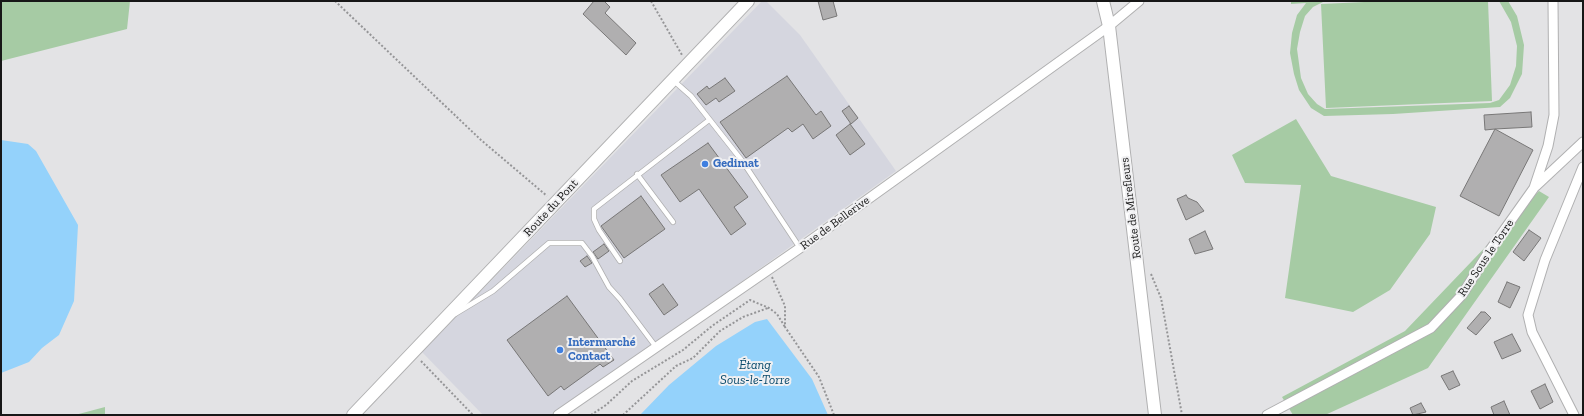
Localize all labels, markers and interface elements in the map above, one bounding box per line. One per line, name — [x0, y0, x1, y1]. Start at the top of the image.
street label: Route de Mirefleurs — [1118, 156, 1144, 260]
place label: Gedimat — [713, 157, 759, 171]
marker: Gedimat — [700, 159, 710, 169]
street label: Route du Pont — [521, 176, 581, 240]
street label: Rue de Bellerive — [798, 193, 872, 253]
street label: Rue Sous le Torre — [1455, 217, 1517, 299]
place label: Intermarché Contact — [568, 336, 635, 364]
marker: Intermarché Contact — [555, 345, 565, 355]
water label: Étang Sous-le-Torre — [720, 357, 790, 388]

